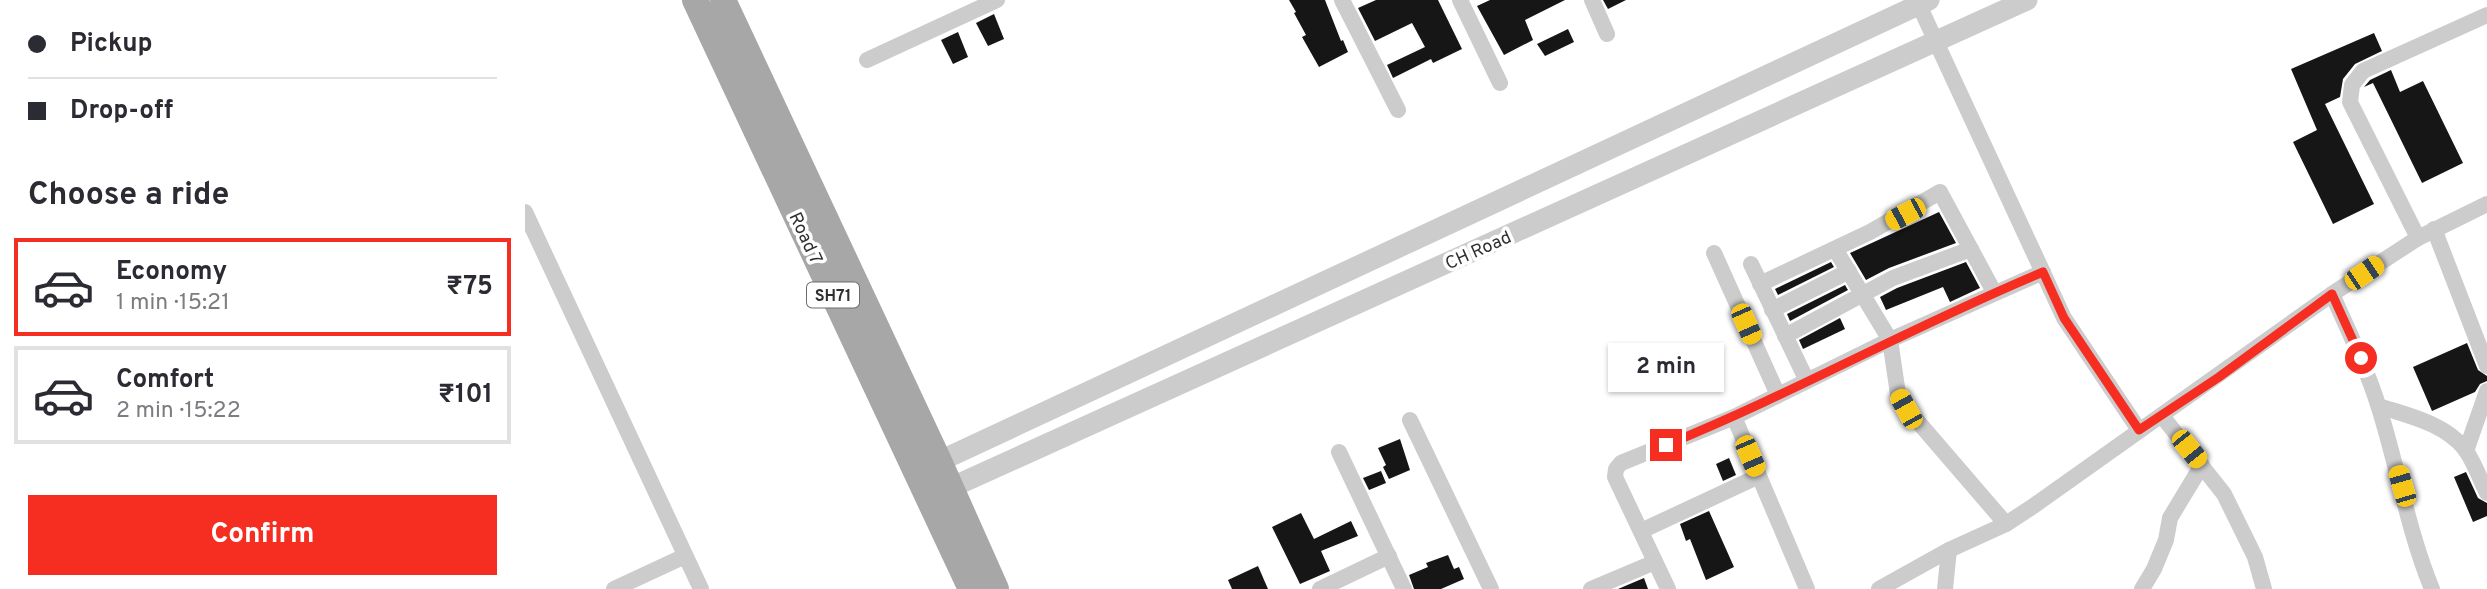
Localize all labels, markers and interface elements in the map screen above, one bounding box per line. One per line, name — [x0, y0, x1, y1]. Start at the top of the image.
text: Pickup — [70, 28, 153, 61]
text: Drop-off — [70, 95, 173, 128]
text: Choose a ride — [28, 176, 229, 216]
car — [1882, 195, 1929, 233]
street label: Road 7 — [783, 209, 827, 268]
street label: CH Road — [1442, 227, 1515, 276]
car — [2341, 253, 2388, 293]
icon: car — [32, 256, 95, 319]
text: Economy — [116, 256, 227, 289]
text: ₹75 — [446, 271, 493, 304]
road number: SH71 — [807, 282, 859, 308]
text: 1 min · 15:21 — [116, 289, 230, 318]
car — [1728, 301, 1765, 347]
route start — [2345, 342, 2377, 374]
callout: 2 min — [1608, 344, 1724, 392]
text: 2 min — [1636, 353, 1696, 382]
icon: car — [32, 364, 95, 427]
text: Comfort — [116, 364, 214, 397]
text: ₹101 — [438, 379, 493, 412]
car — [1887, 386, 1926, 432]
text: 2 min · 15:22 — [116, 397, 241, 426]
car — [2168, 426, 2211, 472]
route end — [1650, 429, 1682, 461]
car — [1733, 433, 1768, 479]
car — [2387, 463, 2418, 509]
button: Confirm — [28, 495, 497, 575]

